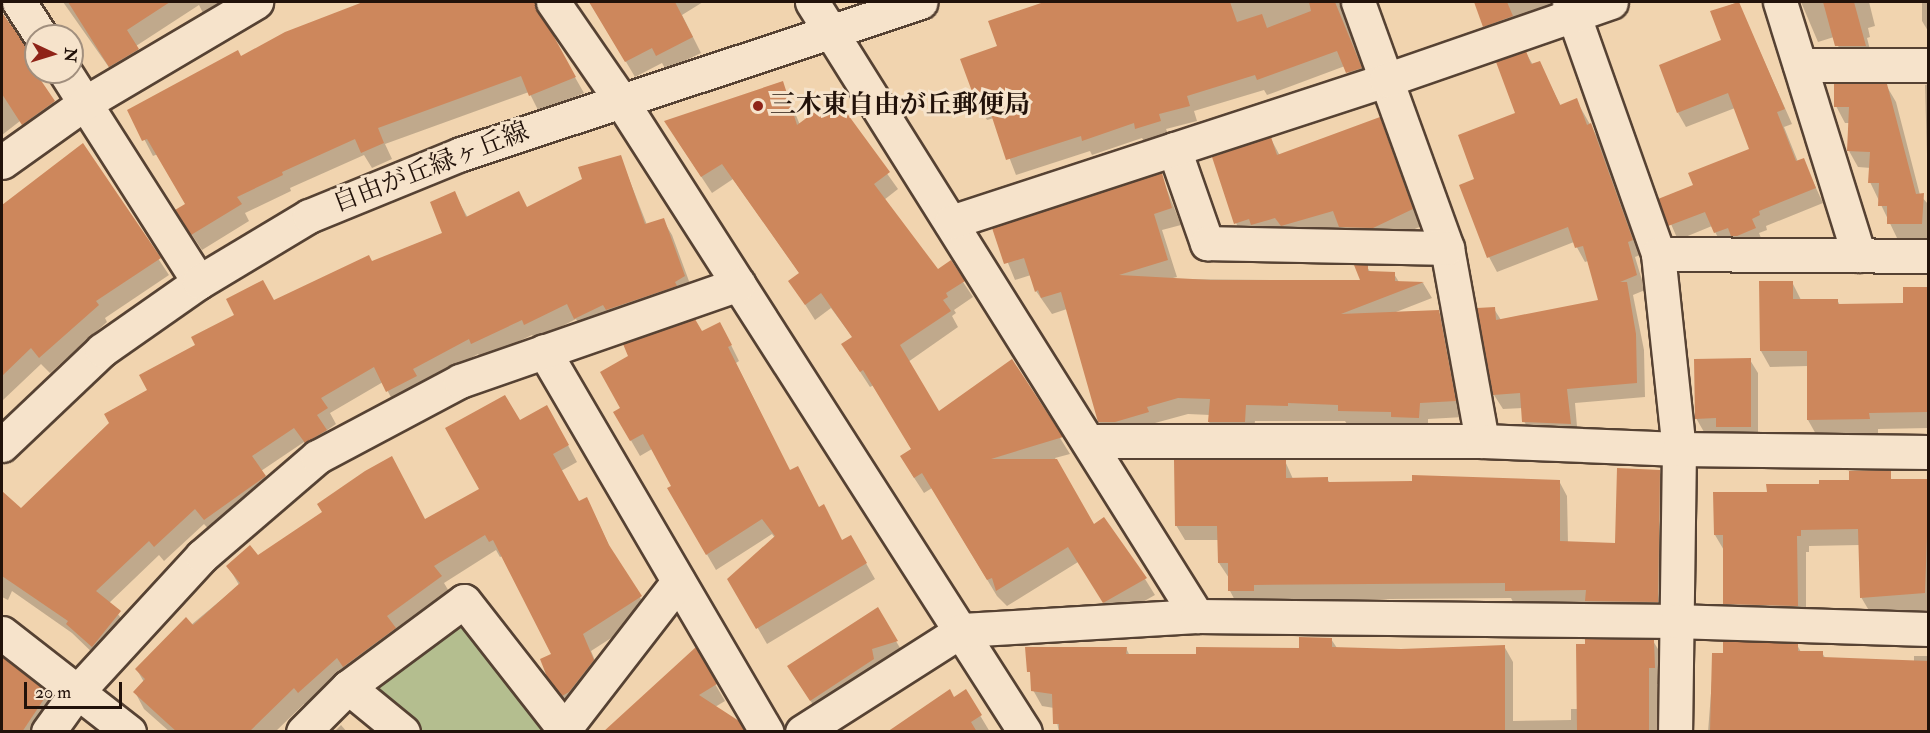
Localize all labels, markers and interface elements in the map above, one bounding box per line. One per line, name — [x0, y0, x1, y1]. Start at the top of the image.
north arrow — [24, 24, 84, 84]
text: N — [59, 47, 80, 63]
place label: 三木東自由が丘郵便局 — [770, 90, 1030, 122]
marker: 三木東自由が丘郵便局 — [751, 99, 765, 113]
street label: 自由が丘緑ヶ丘線 — [328, 116, 534, 220]
scale bar — [27, 670, 124, 708]
text: 20 m — [35, 681, 71, 704]

